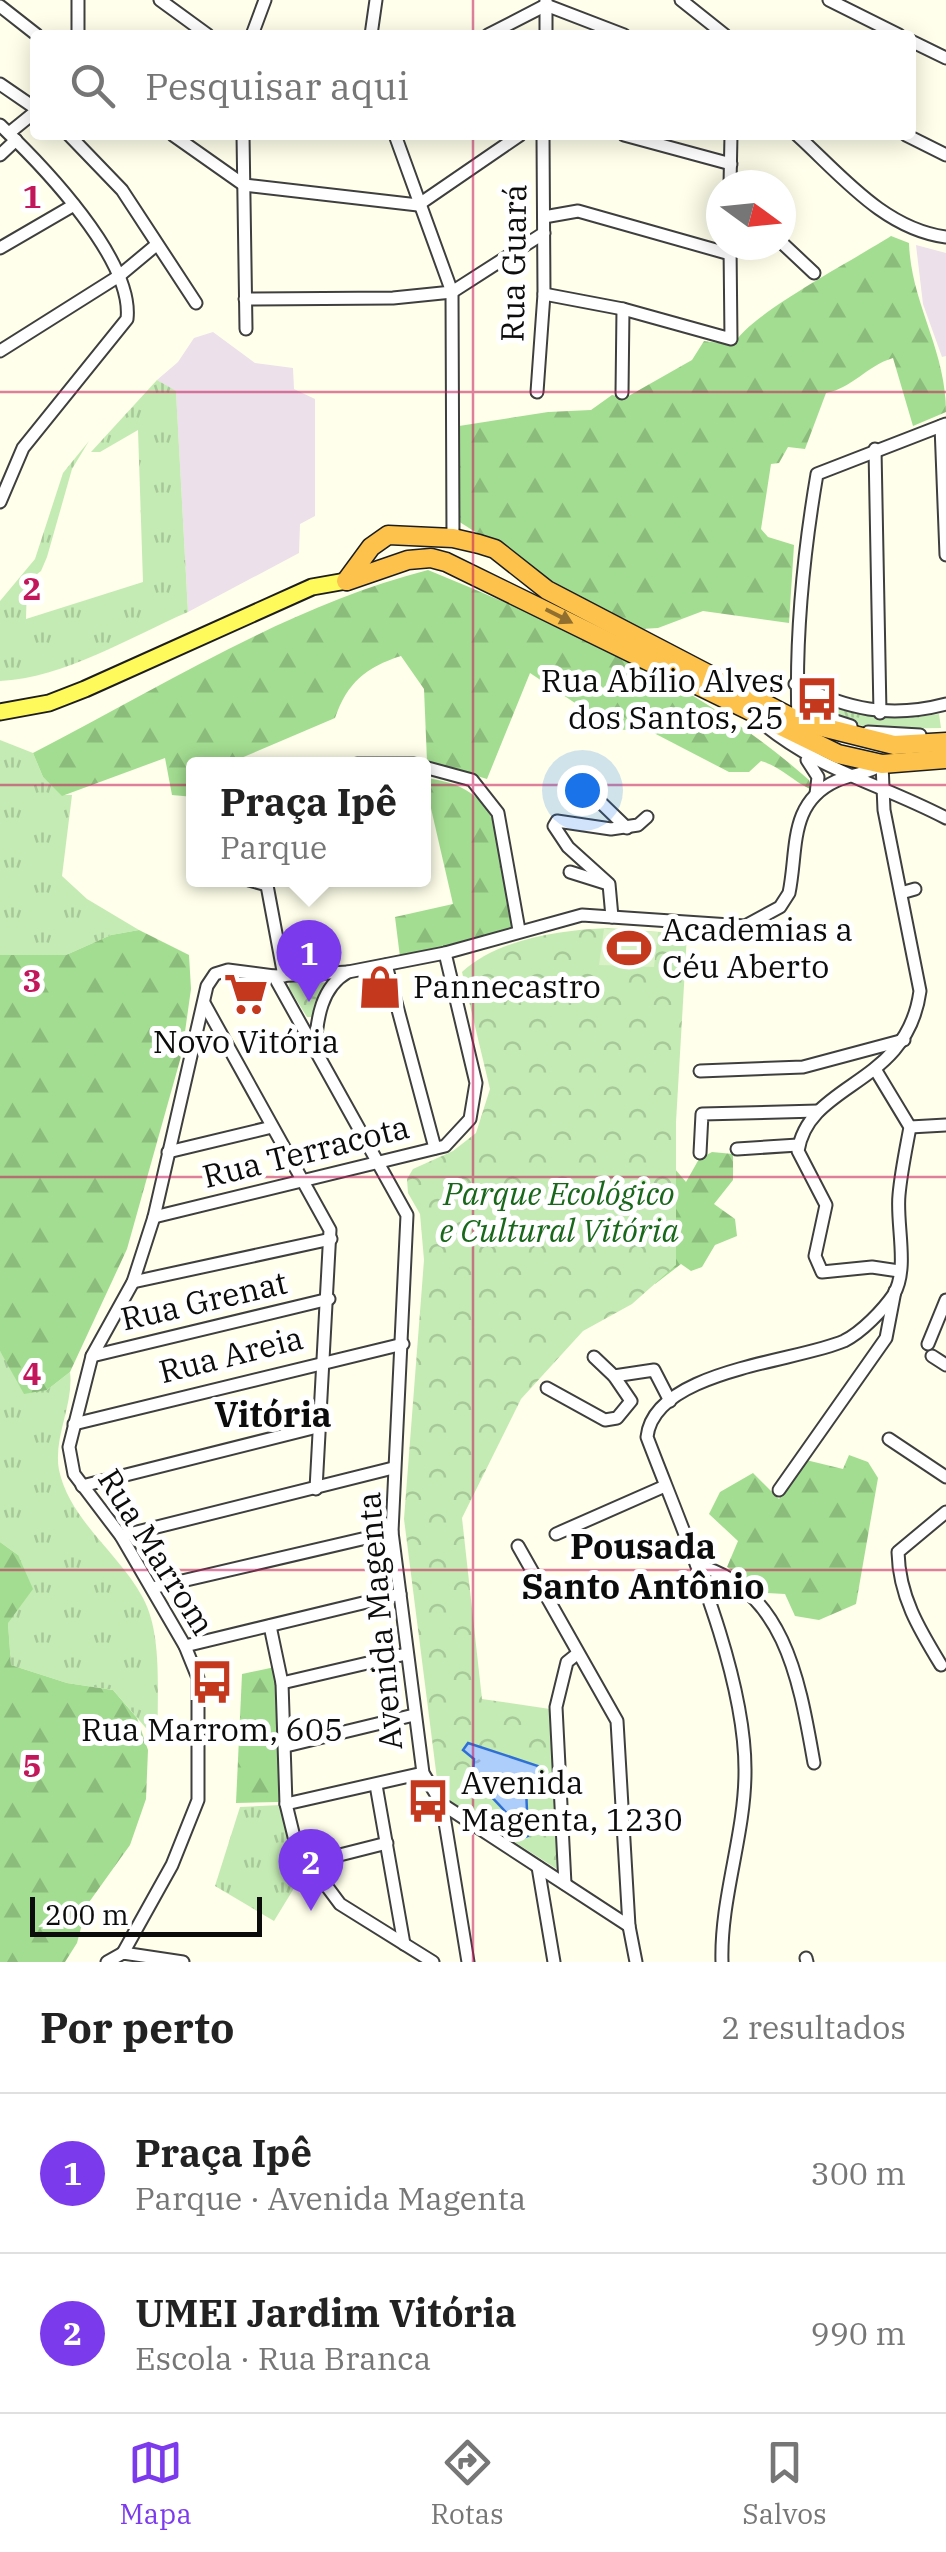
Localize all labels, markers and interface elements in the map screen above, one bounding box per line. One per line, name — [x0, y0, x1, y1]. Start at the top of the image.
search box — [30, 30, 916, 140]
icon: search — [65, 58, 120, 113]
text: Pesquisar aqui — [145, 61, 409, 110]
north arrow — [706, 170, 796, 260]
text: 1 — [22, 175, 42, 217]
street label: Rua Guará — [491, 184, 535, 342]
text: 2 — [22, 567, 42, 609]
one-way arrow — [545, 608, 574, 625]
place label: Rua Abílio Alves dos Santos, 25 — [541, 659, 784, 738]
bus stop icon: Rua Abílio Alves dos Santos, 25 — [793, 675, 841, 723]
popup — [186, 757, 431, 887]
your location — [557, 765, 608, 816]
text: Praça Ipê — [220, 777, 397, 826]
text: Parque — [220, 826, 327, 868]
place label: Academias a Céu Aberto — [662, 908, 853, 987]
pin: 1 — [276, 920, 342, 1002]
sports icon: Academias a Céu Aberto — [605, 924, 653, 972]
text: 3 — [22, 959, 42, 1001]
shop icon: Pannecastro — [356, 963, 404, 1011]
place label: Pannecastro — [413, 965, 601, 1007]
supermarket icon: Novo Vitória — [222, 970, 270, 1018]
place label: Novo Vitória — [153, 1020, 339, 1062]
street label: Rua Terracota — [198, 1105, 413, 1197]
park label: Parque Ecológico e Cultural Vitória — [439, 1172, 679, 1251]
street label: Rua Grenat — [117, 1261, 291, 1340]
street label: Rua Areia — [154, 1316, 307, 1392]
text: 4 — [22, 1352, 42, 1394]
district label: Vitória — [214, 1391, 332, 1437]
street label: Rua Marrom — [89, 1460, 225, 1642]
street label: Avenida Magenta — [347, 1490, 411, 1752]
district label: Pousada Santo Antônio — [521, 1523, 765, 1609]
bus stop icon: Rua Marrom, 605 — [188, 1658, 236, 1706]
place label: Rua Marrom, 605 — [81, 1708, 343, 1750]
text: 5 — [22, 1744, 42, 1786]
place label: Avenida Magenta, 1230 — [461, 1761, 683, 1840]
bus stop icon: Avenida Magenta, 1230 — [404, 1777, 452, 1825]
pin: 2 — [278, 1828, 344, 1911]
scale bar — [30, 1892, 262, 1936]
text: 200 m — [45, 1896, 129, 1933]
text: Por perto — [40, 2000, 234, 2055]
text: 2 resultados — [721, 2006, 906, 2048]
text: Praça Ipê — [135, 2128, 312, 2177]
text: 1 — [63, 2152, 82, 2194]
text: 300 m — [810, 2152, 906, 2194]
text: Parque · Avenida Magenta — [135, 2177, 526, 2219]
text: UMEI Jardim Vitória — [135, 2288, 517, 2337]
text: 2 — [63, 2312, 82, 2354]
text: 990 m — [810, 2312, 906, 2354]
text: Escola · Rua Branca — [135, 2337, 431, 2379]
tab: Mapa — [119, 2435, 192, 2532]
tab: Rotas — [431, 2435, 504, 2532]
tab: Salvos — [742, 2435, 827, 2532]

